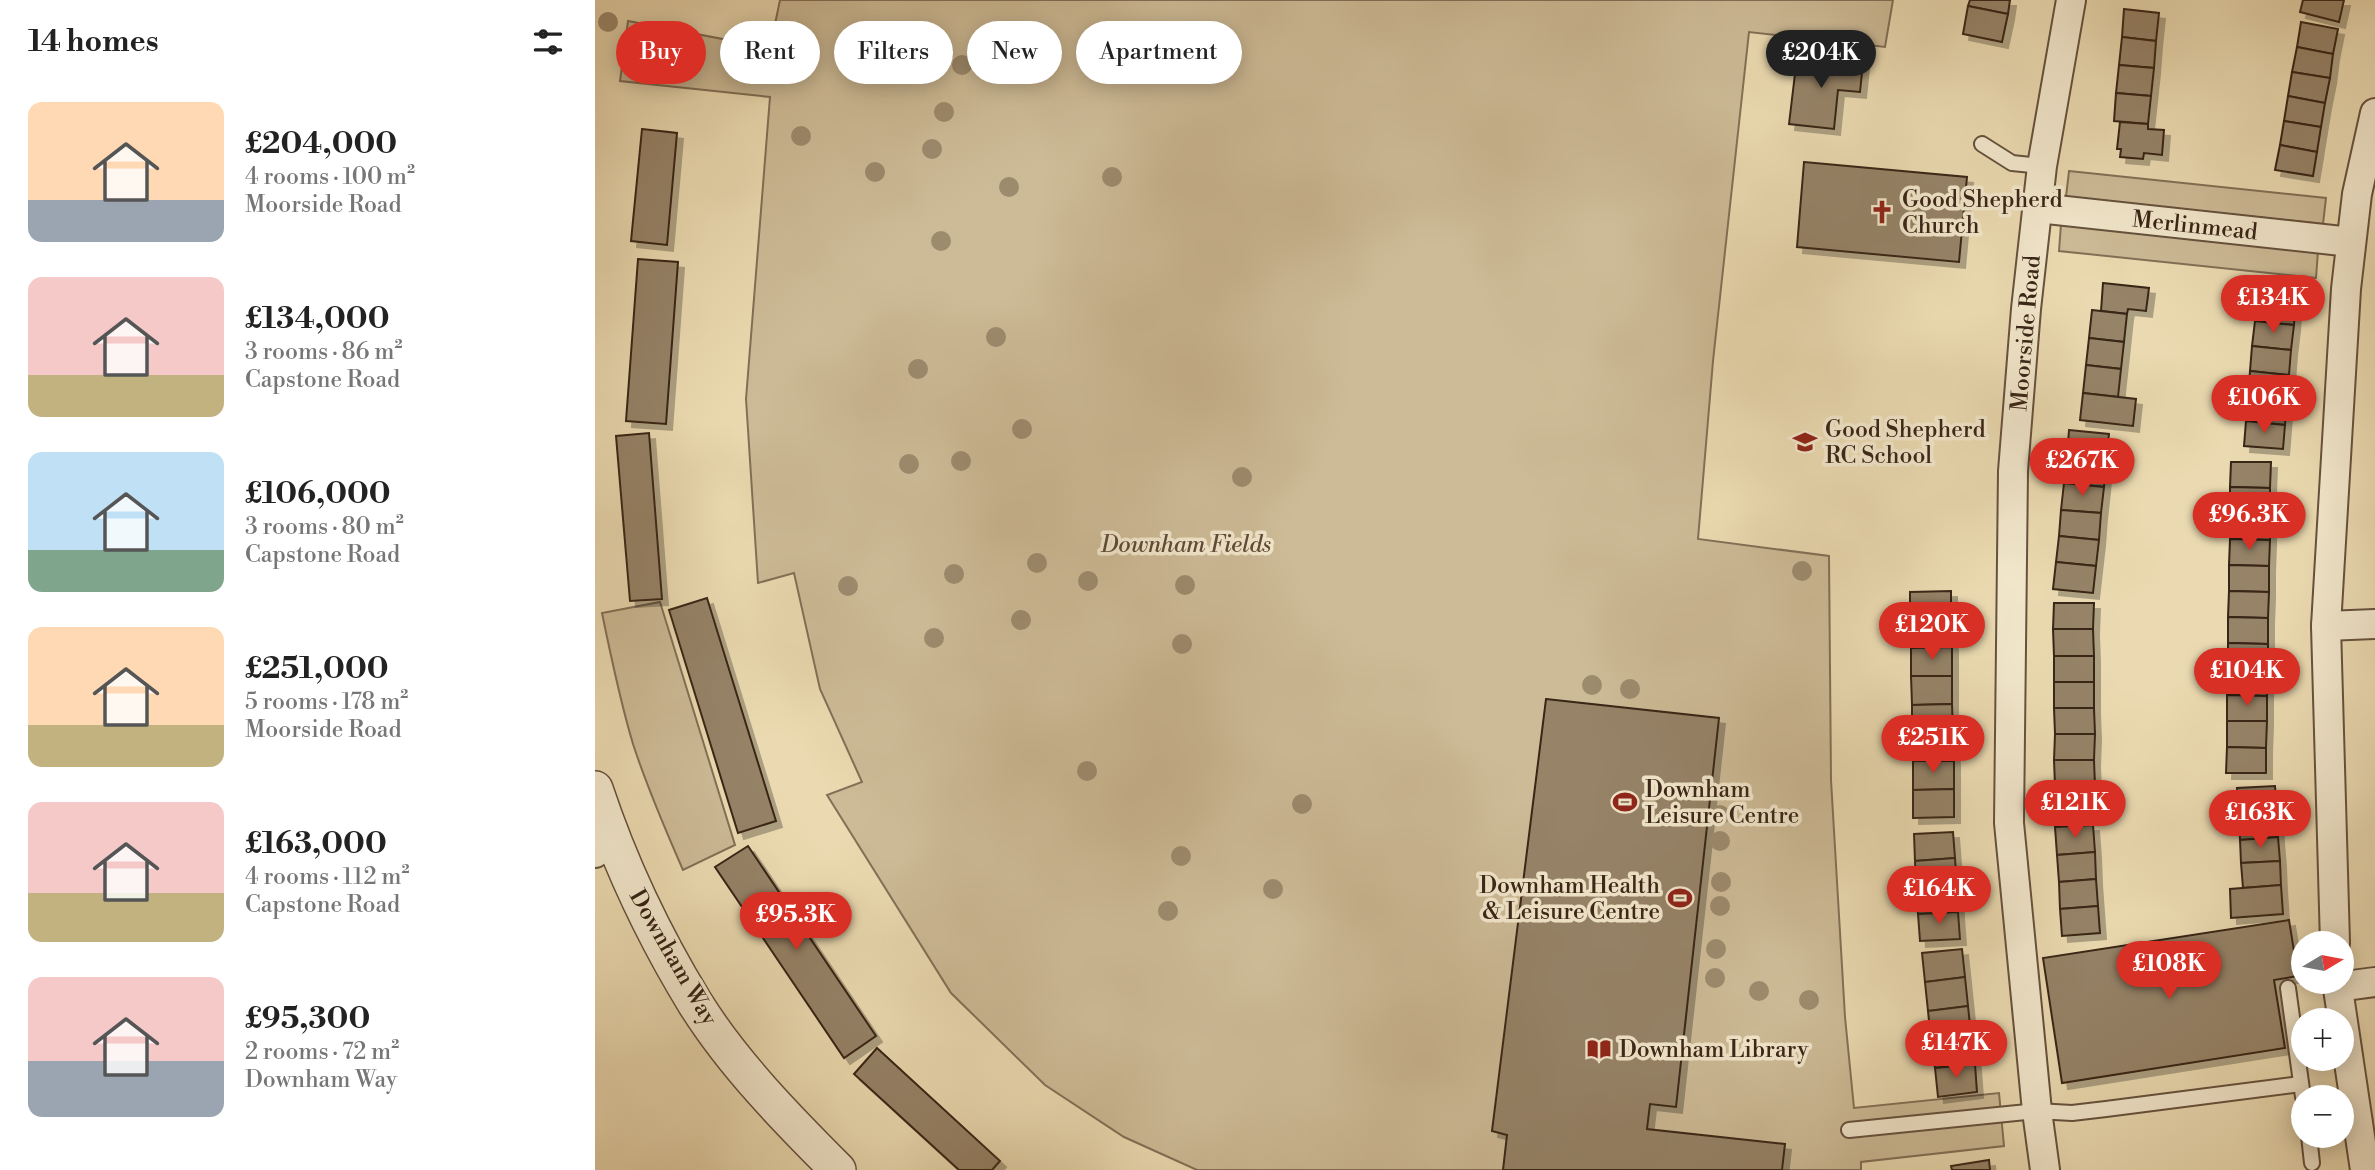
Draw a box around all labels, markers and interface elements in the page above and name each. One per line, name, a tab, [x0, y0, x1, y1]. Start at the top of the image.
chip: Buy	[616, 21, 706, 84]
chip: Rent	[720, 21, 820, 84]
chip: Filters	[834, 21, 953, 84]
chip: New	[967, 21, 1062, 84]
chip: Apartment	[1076, 21, 1242, 84]
text: 14 homes	[28, 23, 159, 61]
icon: filters	[529, 23, 567, 61]
pin: £204K	[1772, 31, 1870, 90]
text: £204K	[1782, 39, 1860, 67]
text: £204,000	[245, 125, 397, 163]
icon: home	[84, 130, 168, 214]
text: 4 rooms · 100 m²	[245, 163, 415, 191]
place label: Good Shepherd Church	[1902, 186, 2063, 240]
text: Moorside Road	[245, 191, 402, 219]
church icon: Good Shepherd Church	[1868, 198, 1896, 226]
street label: Merlinmead	[2131, 205, 2259, 247]
street label: Moorside Road	[2005, 254, 2047, 412]
pin: £134K	[2224, 276, 2322, 335]
text: £134K	[2237, 284, 2309, 312]
text: £134,000	[245, 300, 389, 338]
icon: home	[84, 305, 168, 389]
text: 3 rooms · 86 m²	[245, 338, 402, 366]
text: Capstone Road	[245, 366, 400, 394]
pin: £106K	[2215, 376, 2313, 435]
text: £106K	[2227, 384, 2301, 412]
place label: Good Shepherd RC School	[1825, 416, 1986, 470]
school or university icon: Good Shepherd RC School	[1791, 428, 1819, 456]
pin: £267K	[2033, 438, 2131, 498]
text: £267K	[2046, 447, 2118, 475]
text: £106,000	[245, 475, 391, 513]
icon: home	[84, 480, 168, 564]
pin: £96.3K	[2192, 492, 2306, 552]
text: £96.3K	[2209, 501, 2289, 529]
text: 3 rooms · 80 m²	[245, 513, 404, 541]
park label: Downham Fields	[1100, 531, 1271, 559]
text: Capstone Road	[245, 541, 400, 569]
pin: £120K	[1883, 602, 1981, 662]
text: £120K	[1895, 611, 1969, 639]
pin: £104K	[2198, 648, 2296, 708]
text: £251,000	[245, 650, 389, 688]
icon: home	[84, 655, 168, 739]
text: £104K	[2210, 657, 2284, 685]
text: 5 rooms · 178 m²	[245, 688, 408, 716]
text: Moorside Road	[245, 716, 402, 744]
pin: £251K	[1884, 716, 1982, 775]
text: £251K	[1897, 724, 1969, 752]
place label: Downham Leisure Centre	[1645, 776, 1799, 830]
pin: £121K	[2026, 780, 2124, 840]
sports icon: Downham Leisure Centre	[1611, 788, 1639, 816]
text: £121K	[2041, 789, 2109, 817]
pin: £163K	[2211, 790, 2309, 850]
text: £163K	[2225, 799, 2295, 827]
text: £163,000	[245, 825, 387, 863]
icon: home	[84, 830, 168, 914]
text: 4 rooms · 112 m²	[245, 863, 410, 891]
pin: £164K	[1890, 866, 1988, 926]
place label: Downham Health & Leisure Centre	[1479, 872, 1660, 926]
text: £164K	[1903, 875, 1975, 903]
sports icon: Downham Health & Leisure Centre	[1666, 884, 1694, 912]
street label: Downham Way	[623, 885, 724, 1031]
text: Capstone Road	[245, 891, 400, 919]
pin: £95.3K	[739, 892, 853, 952]
text: £95.3K	[756, 901, 836, 929]
north arrow	[2291, 931, 2354, 994]
map controls	[2291, 931, 2354, 1148]
pin: £108K	[2120, 942, 2218, 1001]
text: £108K	[2132, 950, 2206, 978]
text: £95,300	[245, 1000, 370, 1038]
icon: home	[84, 1005, 168, 1089]
button: +	[2291, 1008, 2354, 1071]
pin: £147K	[1907, 1020, 2005, 1080]
text: £147K	[1921, 1029, 1991, 1057]
library icon: Downham Library	[1585, 1035, 1613, 1063]
place label: Downham Library	[1619, 1036, 1809, 1064]
text: 2 rooms · 72 m²	[245, 1038, 399, 1066]
text: Downham Way	[245, 1066, 397, 1094]
button: −	[2291, 1085, 2354, 1148]

